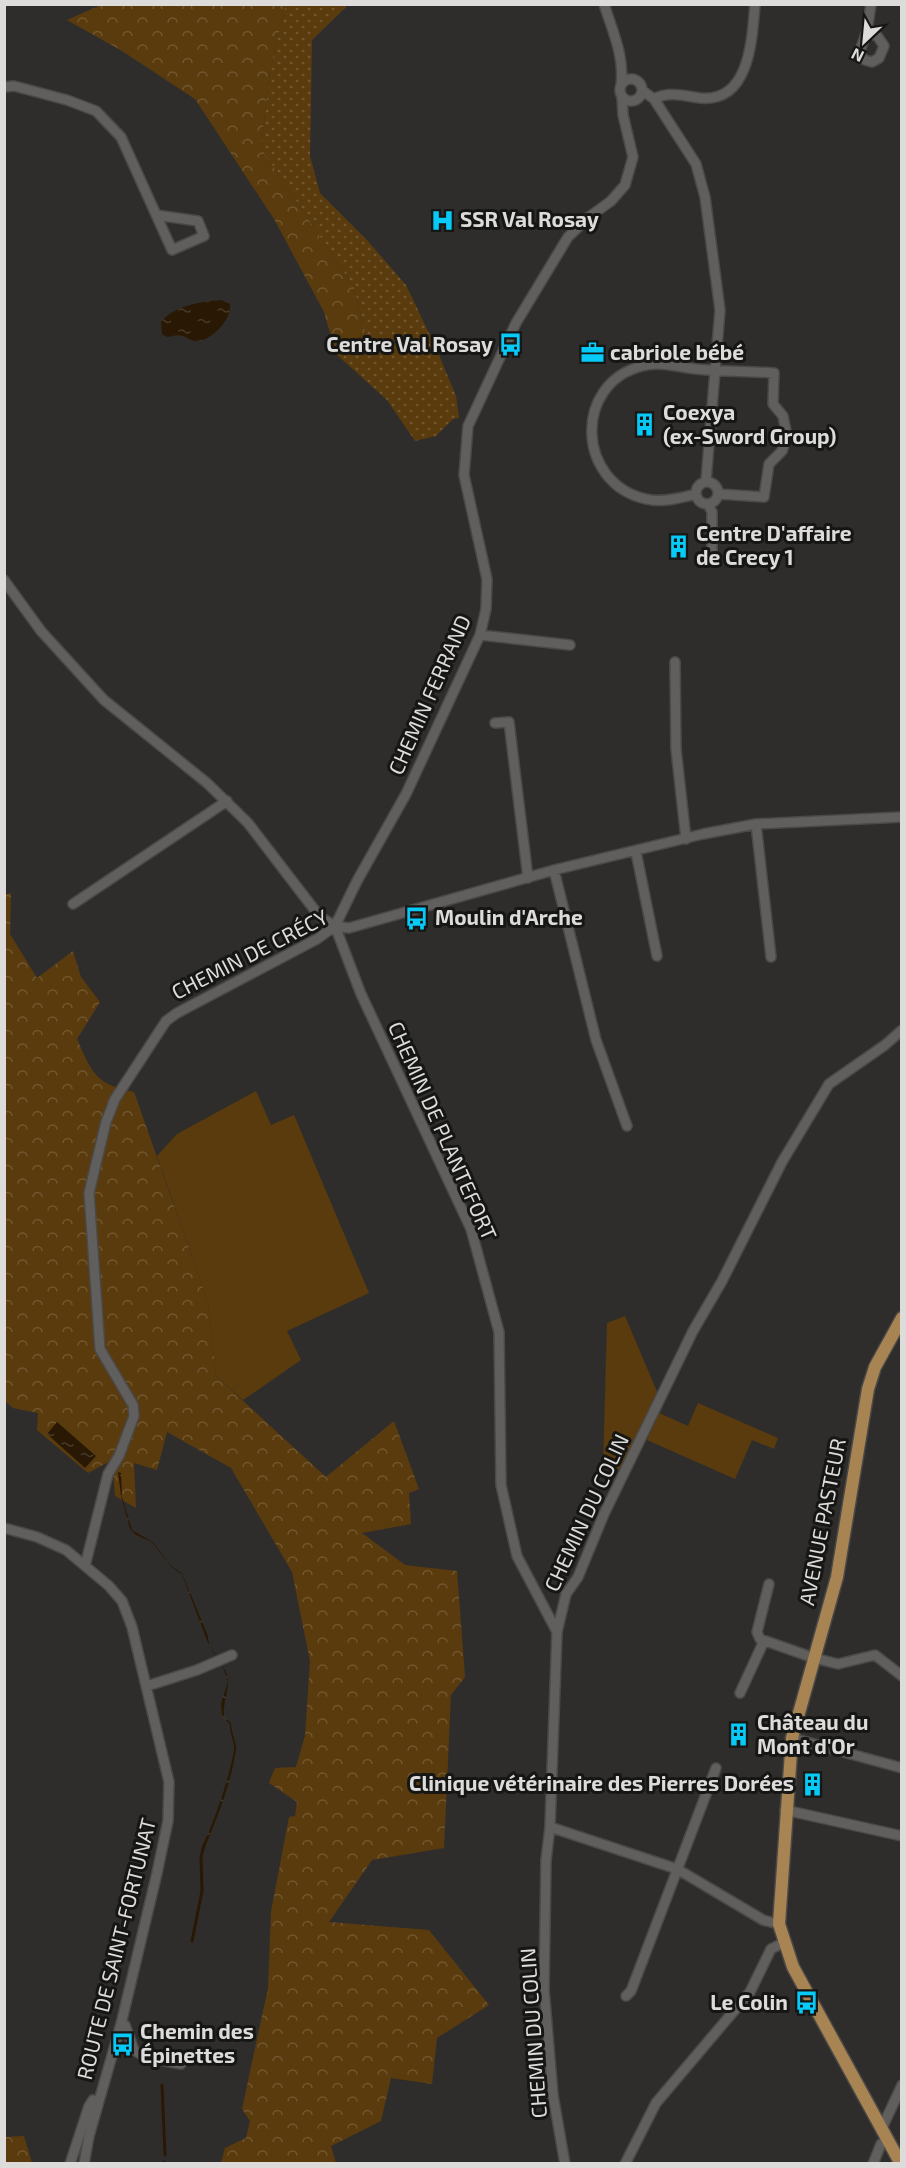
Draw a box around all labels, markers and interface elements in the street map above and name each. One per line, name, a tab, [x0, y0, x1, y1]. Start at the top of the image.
north arrow	[834, 12, 894, 72]
text: N	[848, 45, 867, 67]
place label: SSR Val Rosay	[460, 206, 599, 232]
hospital icon: SSR Val Rosay	[429, 207, 455, 233]
place label: Centre Val Rosay	[326, 331, 493, 357]
bus stop icon: Centre Val Rosay	[498, 332, 524, 358]
place label: cabriole bébé	[610, 339, 744, 364]
office icon: cabriole bébé	[579, 340, 605, 366]
place label: Coexya (ex-Sword Group)	[663, 399, 836, 448]
building icon: Coexya (ex-Sword Group)	[632, 412, 658, 438]
place label: Centre D'affaire de Crecy 1	[696, 520, 852, 570]
building icon: Centre D'affaire de Crecy 1	[665, 533, 691, 559]
street label: CHEMIN FERRAND	[382, 611, 475, 778]
street label: CHEMIN DE CRÉCY	[167, 903, 332, 1004]
place label: Moulin d'Arche	[435, 904, 583, 929]
bus stop icon: Moulin d'Arche	[404, 905, 430, 931]
street label: CHEMIN DE PLANTEFORT	[384, 1017, 503, 1244]
street label: CHEMIN DU COLIN	[538, 1430, 633, 1595]
street label: AVENUE PASTEUR	[793, 1436, 850, 1607]
place label: Château du Mont d'Or	[757, 1709, 868, 1758]
building icon: Château du Mont d'Or	[726, 1722, 752, 1748]
place label: Clinique vétérinaire des Pierres Dorées	[409, 1770, 794, 1795]
building icon: Clinique vétérinaire des Pierres Dorées	[799, 1771, 825, 1797]
street label: ROUTE DE SAINT-FORTUNAT	[71, 1815, 160, 2082]
street label: CHEMIN DU COLIN	[514, 1947, 551, 2119]
place label: Le Colin	[710, 1989, 788, 2014]
bus stop icon: Le Colin	[793, 1990, 819, 2016]
place label: Chemin des Épinettes	[140, 2018, 254, 2067]
bus stop icon: Chemin des Épinettes	[109, 2031, 135, 2057]

